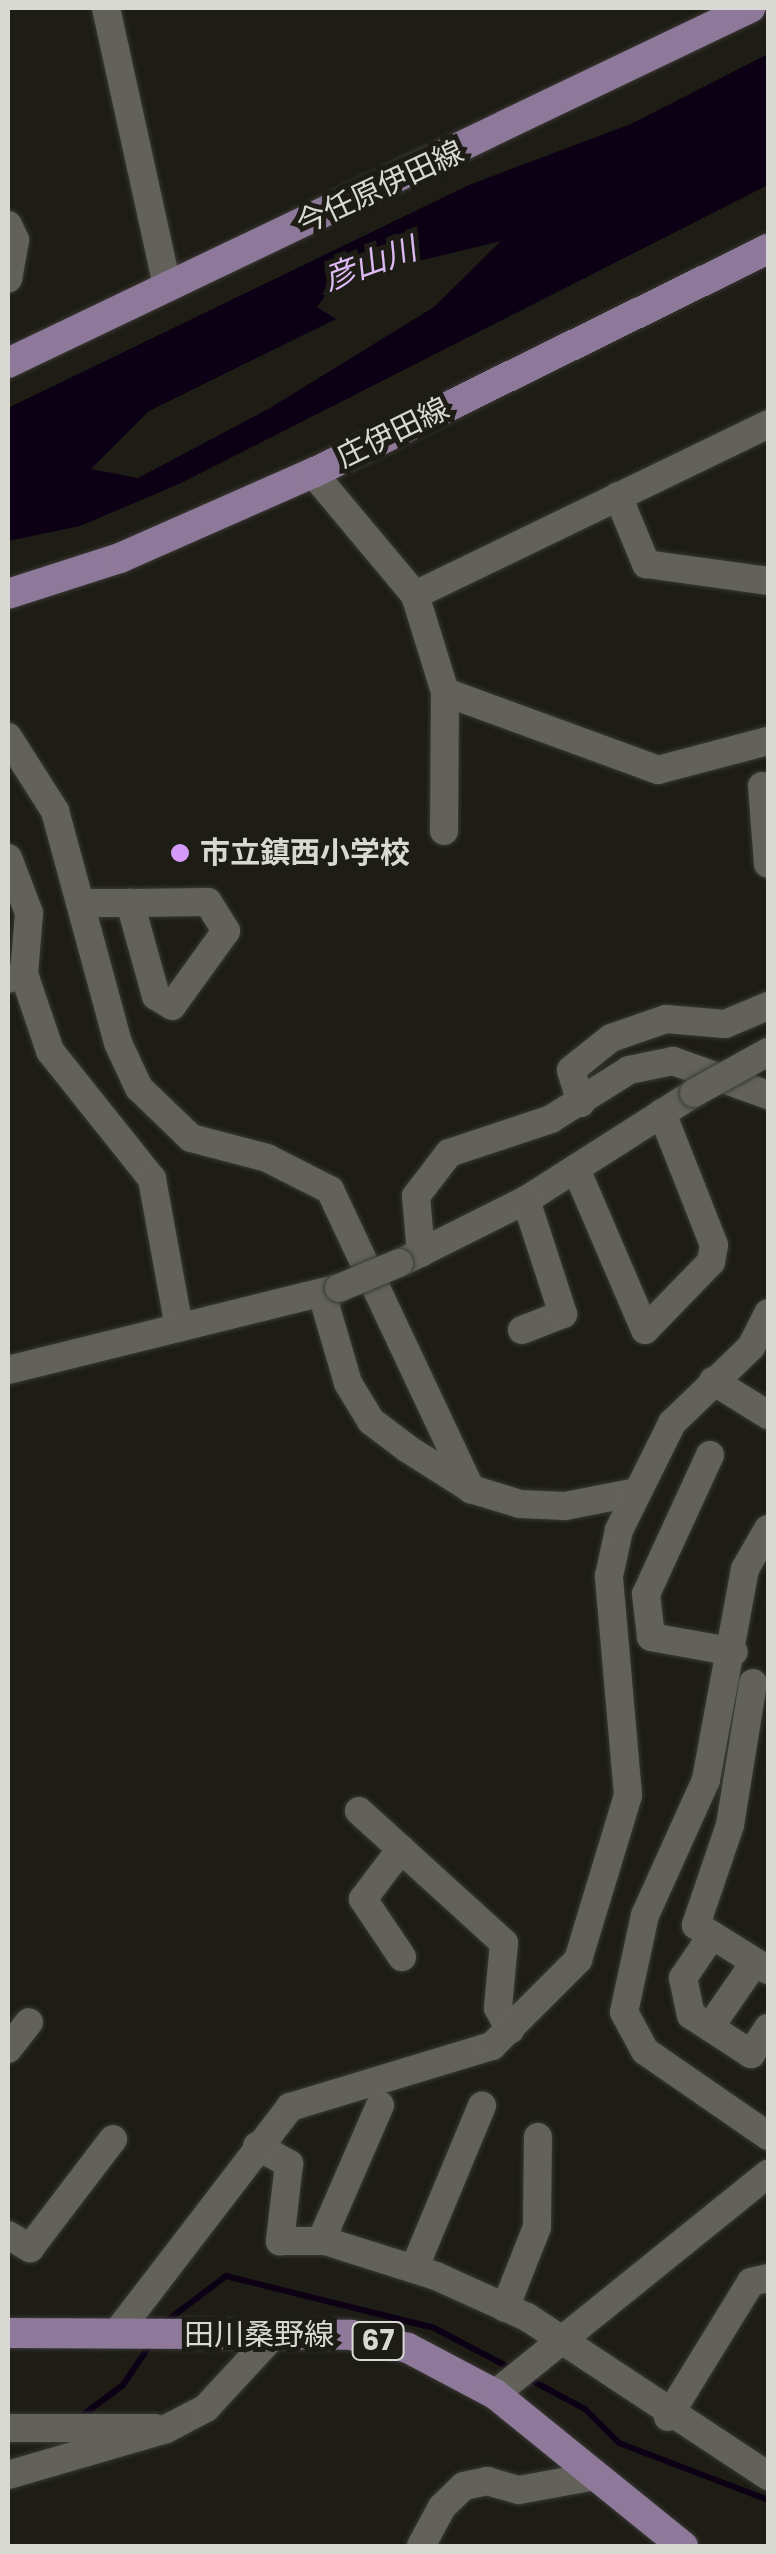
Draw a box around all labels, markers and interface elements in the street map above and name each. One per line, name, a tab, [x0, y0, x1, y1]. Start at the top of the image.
street label: 今任原伊田線	[291, 134, 469, 242]
water label: 彦山川	[318, 230, 422, 298]
street label: 庄伊田線	[331, 391, 455, 475]
place label: 市立鎮西小学校	[200, 835, 410, 871]
marker: 市立鎮西小学校	[169, 842, 191, 864]
street label: 田川桑野線	[184, 2317, 334, 2353]
road number: 67	[350, 2318, 406, 2364]

